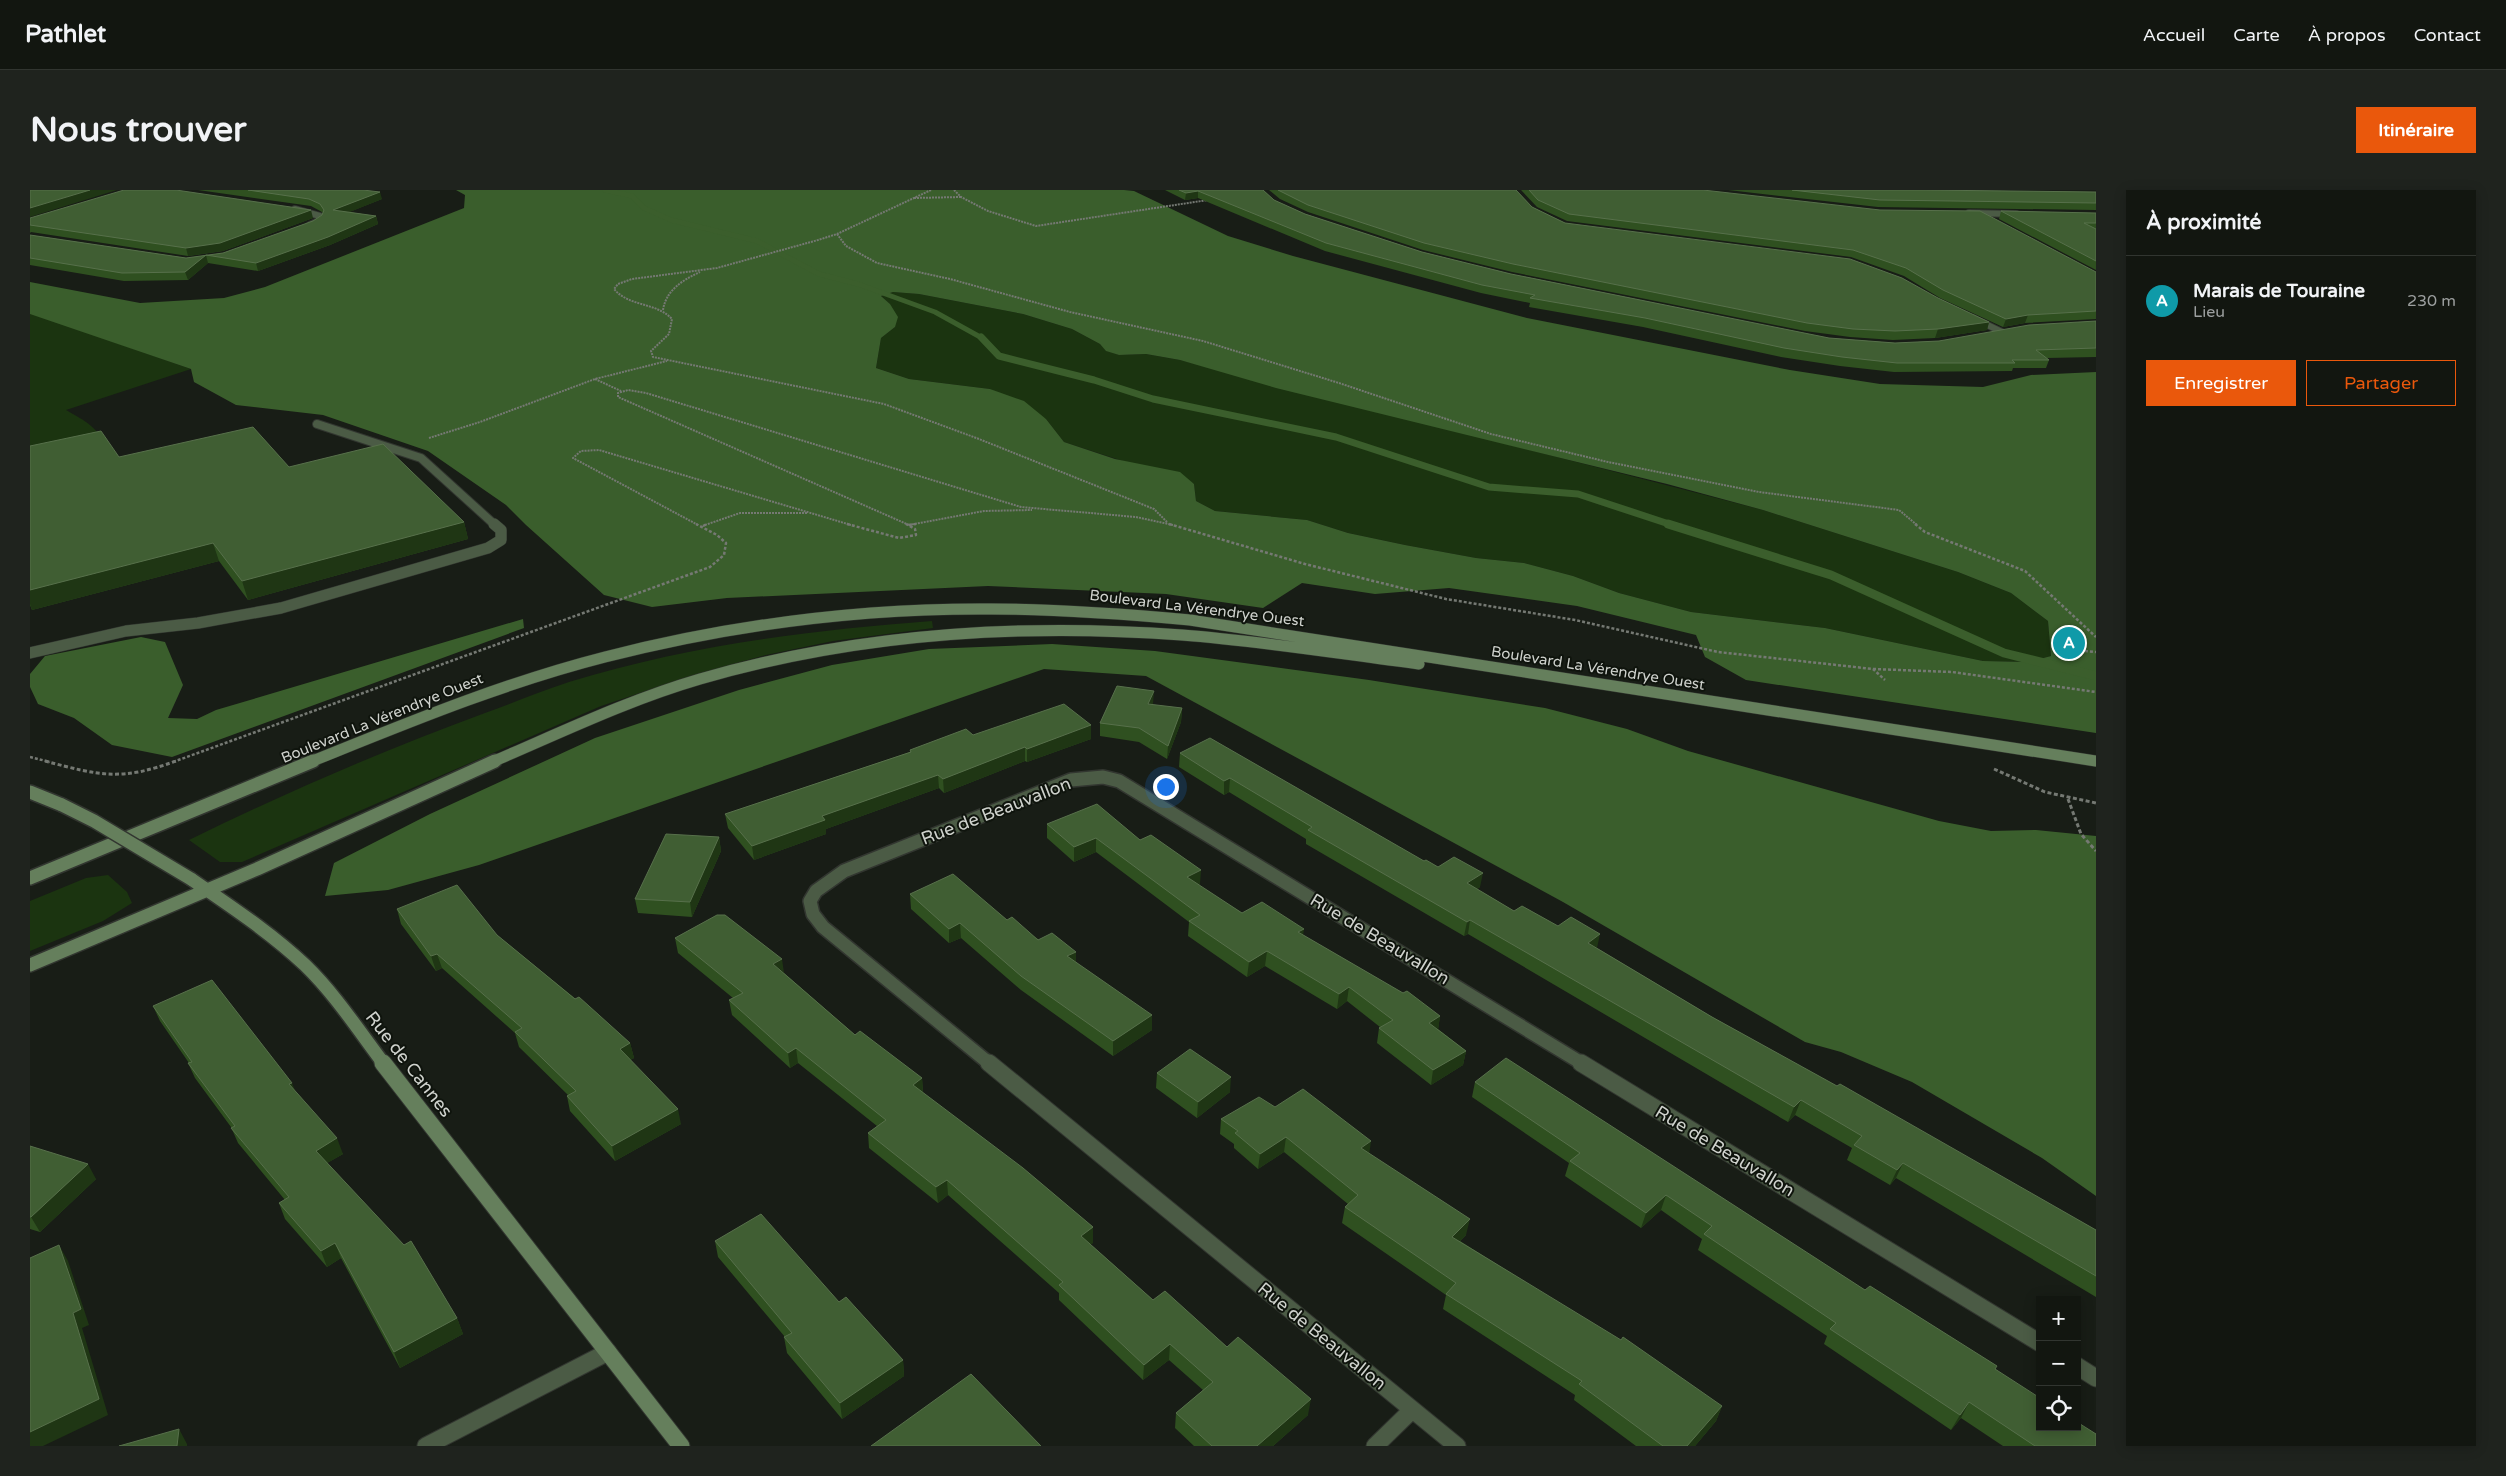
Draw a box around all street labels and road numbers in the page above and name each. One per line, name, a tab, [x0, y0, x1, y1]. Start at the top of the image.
street label: Boulevard La Vérendrye Ouest	[1089, 586, 1306, 630]
street label: Boulevard La Vérendrye Ouest	[1490, 642, 1706, 694]
street label: Boulevard La Vérendrye Ouest	[278, 669, 486, 767]
street label: Rue de Beauvallon	[918, 772, 1074, 850]
street label: Rue de Beauvallon	[1306, 889, 1454, 989]
street label: Rue de Cannes	[361, 1007, 457, 1121]
street label: Rue de Beauvallon	[1651, 1101, 1799, 1201]
street label: Rue de Beauvallon	[1253, 1277, 1391, 1395]

